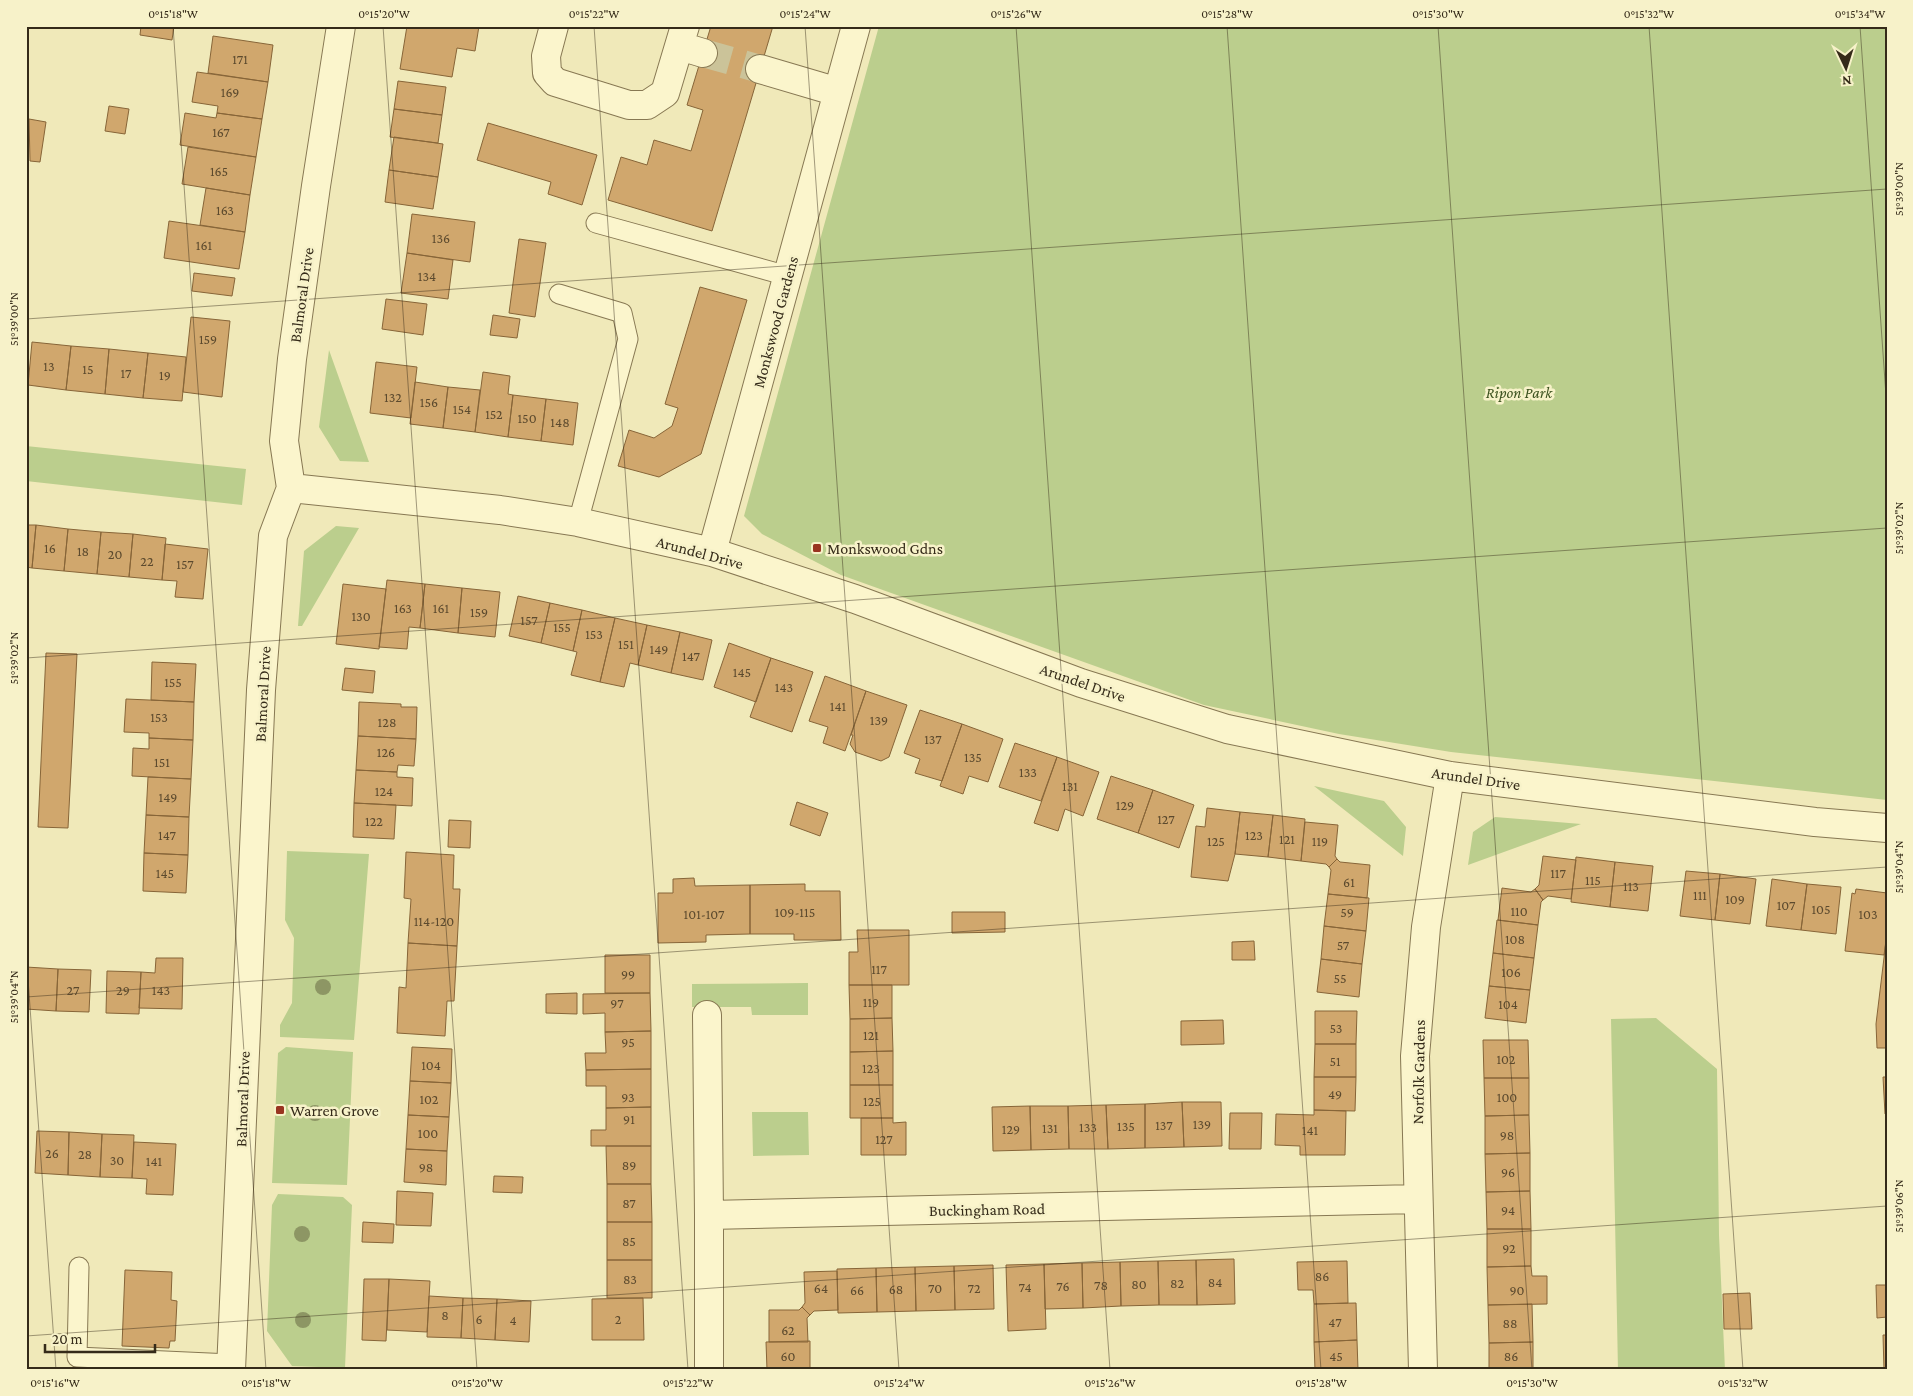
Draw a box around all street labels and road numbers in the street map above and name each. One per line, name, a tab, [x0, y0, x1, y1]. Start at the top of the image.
street label: Balmoral Drive	[286, 246, 317, 344]
street label: Monkswood Gardens	[750, 254, 801, 390]
street label: Arundel Drive	[655, 533, 745, 572]
street label: Balmoral Drive	[252, 646, 273, 742]
street label: Arundel Drive	[1038, 660, 1128, 705]
street label: Arundel Drive	[1431, 764, 1521, 793]
street label: Norfolk Gardens	[1409, 1020, 1428, 1124]
street label: Balmoral Drive	[232, 1051, 253, 1147]
street label: Buckingham Road	[929, 1200, 1046, 1220]

